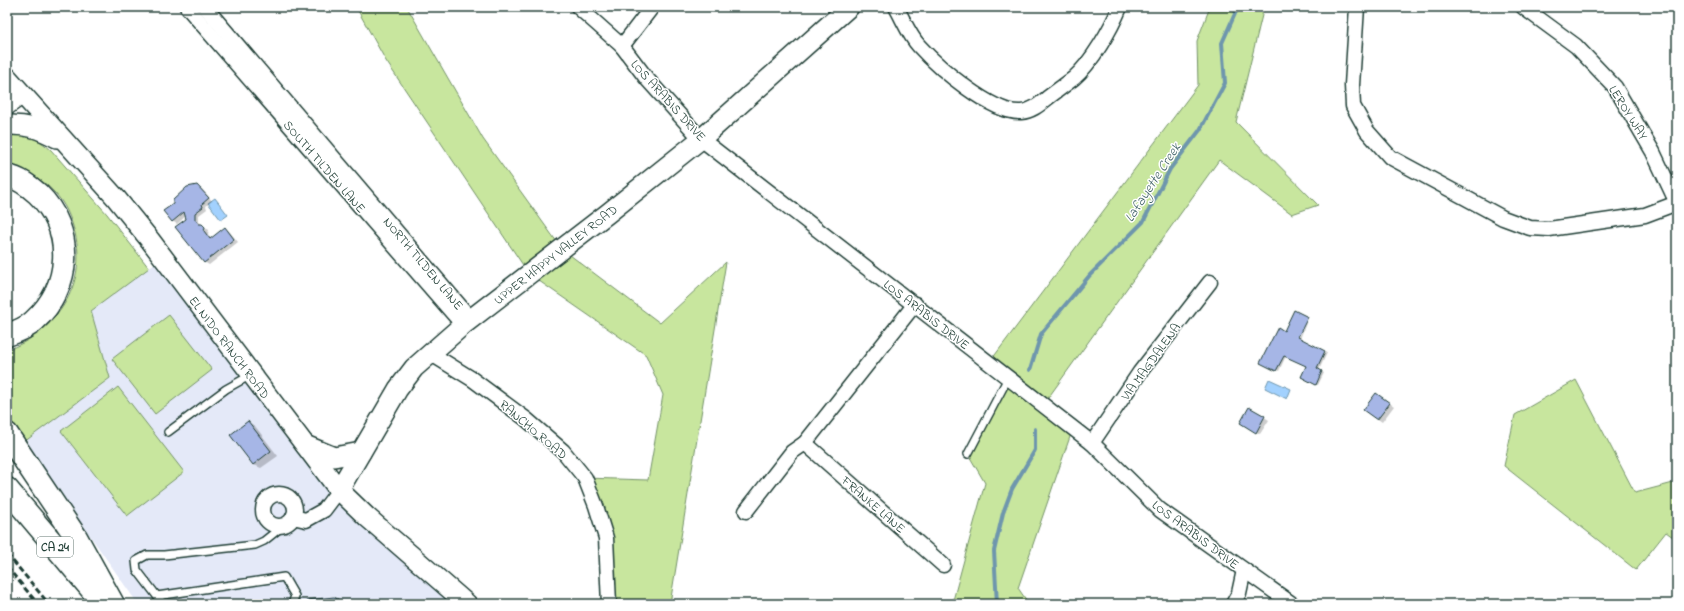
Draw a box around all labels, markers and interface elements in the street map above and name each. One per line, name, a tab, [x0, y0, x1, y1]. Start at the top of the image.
street label: LOS ARABIS DRIVE	[626, 56, 710, 146]
street label: LEROY WAY	[1604, 82, 1652, 144]
street label: SOUTH TILDEN LANE	[278, 116, 370, 218]
water label: Lafayette Creek	[1120, 138, 1187, 227]
street label: UPPER HAPPY VALLEY ROAD	[490, 201, 622, 310]
street label: NORTH TILDEN LANE	[378, 213, 468, 315]
street label: LOS ARABIS DRIVE	[879, 276, 973, 355]
street label: EL NIDO RANCH ROAD	[184, 292, 274, 403]
street label: VIA MAGDALENA	[1116, 319, 1186, 405]
street label: RANCHO ROAD	[495, 396, 571, 464]
street label: FRANKE LANE	[836, 471, 909, 538]
street label: LOS ARABIS DRIVE	[1148, 496, 1243, 574]
road number: CA 24	[37, 537, 73, 557]

